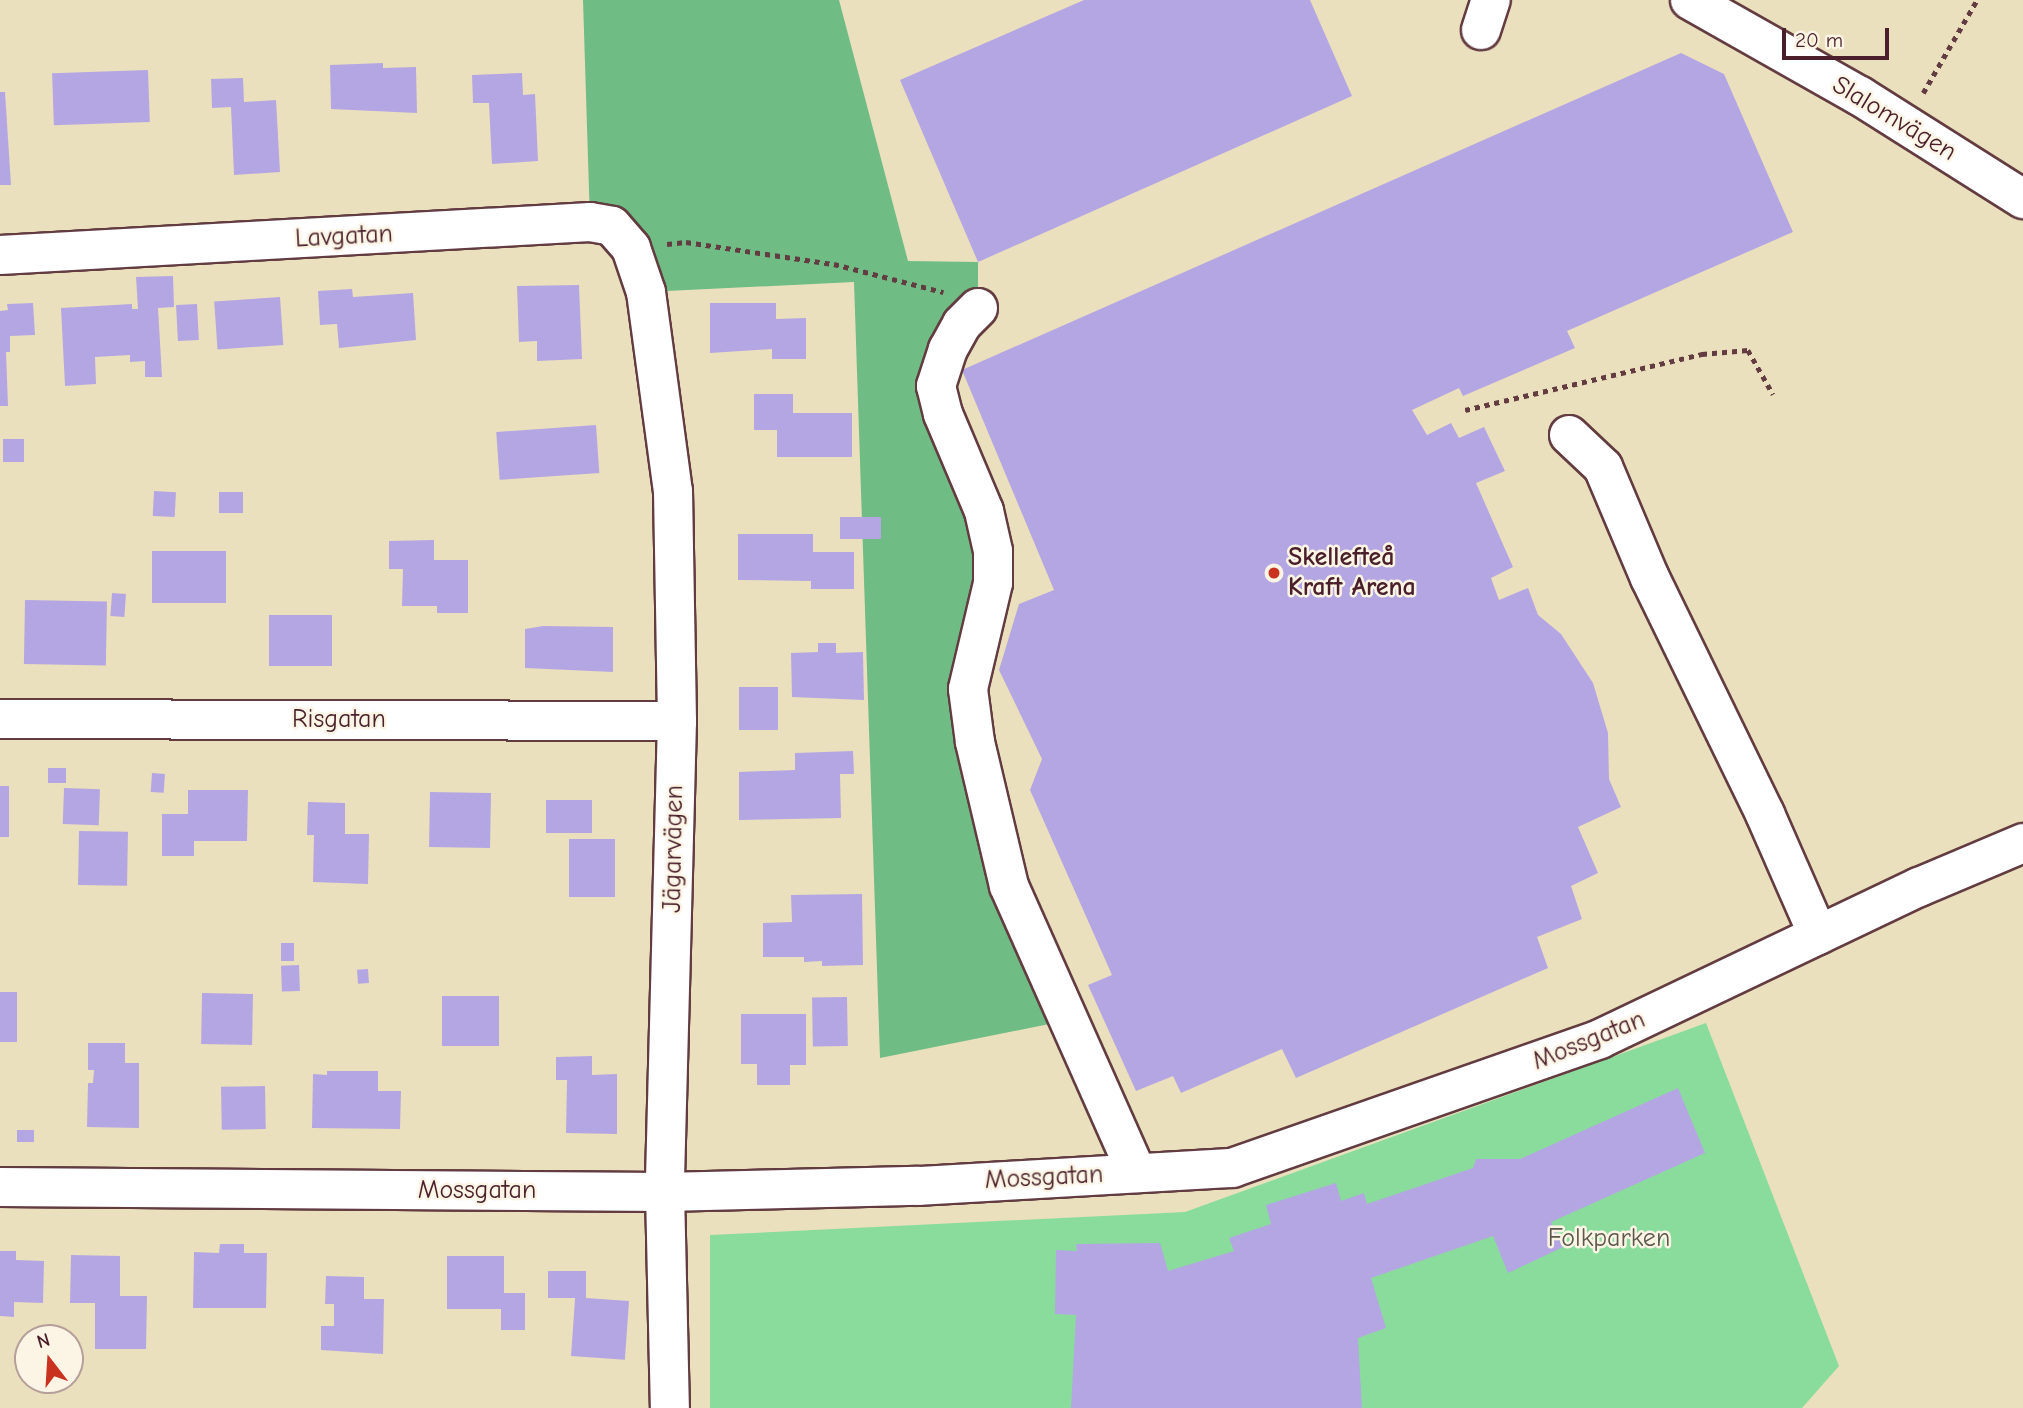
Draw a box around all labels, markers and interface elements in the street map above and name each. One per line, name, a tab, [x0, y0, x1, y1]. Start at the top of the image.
scale bar	[1785, 14, 1892, 58]
text: 20 m	[1795, 28, 1843, 52]
street label: Slalomvägen	[1826, 70, 1962, 168]
street label: Lavgatan	[294, 219, 394, 255]
place label: Skellefteå Kraft Arena	[1288, 542, 1416, 604]
marker: Skellefteå Kraft Arena	[1266, 565, 1282, 581]
street label: Risgatan	[292, 704, 386, 736]
street label: Jägarvägen	[657, 785, 691, 913]
street label: Mossgatan	[1528, 1004, 1650, 1078]
street label: Mossgatan	[984, 1159, 1104, 1197]
street label: Mossgatan	[418, 1175, 536, 1207]
park label: Folkparken	[1548, 1223, 1670, 1255]
north arrow	[14, 1324, 84, 1394]
text: N	[34, 1329, 53, 1353]

